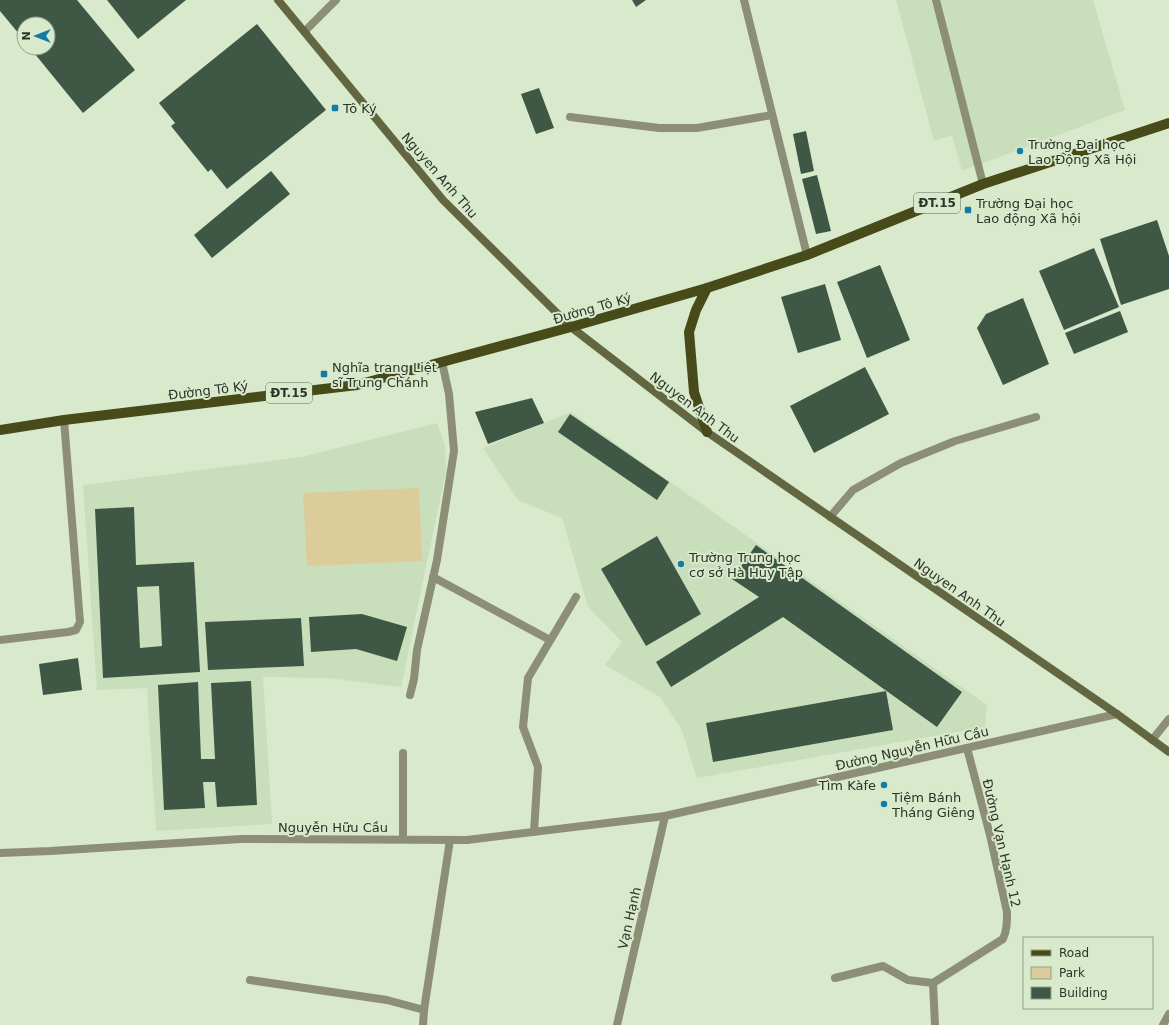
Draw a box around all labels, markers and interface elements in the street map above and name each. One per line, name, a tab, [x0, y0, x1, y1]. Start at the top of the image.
north arrow	[16, 16, 56, 56]
text: N	[20, 31, 33, 41]
place label: Tô Ký	[342, 101, 377, 116]
marker: Tô Ký	[330, 103, 340, 113]
street label: Nguyen Anh Thu	[398, 130, 481, 221]
place label: Trường Đại học Lao Động Xã Hội	[1027, 137, 1136, 167]
marker: Trường Đại học Lao Động Xã Hội	[1015, 146, 1025, 156]
road number: ĐT.15	[914, 193, 960, 213]
place label: Trường Đại học Lao động Xã hội	[975, 196, 1081, 226]
marker: Trường Đại học Lao động Xã hội	[963, 205, 973, 215]
street label: Đường Tô Ký	[551, 290, 633, 327]
place label: Nghĩa trang Liệt sĩ Trung Chánh	[332, 360, 437, 390]
marker: Nghĩa trang Liệt sĩ Trung Chánh	[319, 369, 329, 379]
street label: Nguyen Anh Thu	[647, 369, 742, 446]
street label: Đường Tô Ký	[167, 378, 249, 403]
road number: ĐT.15	[266, 383, 312, 403]
place label: Trường Trung học cơ sở Hà Huy Tập	[688, 550, 803, 580]
street label: Nguyen Anh Thu	[911, 555, 1008, 630]
marker: Trường Trung học cơ sở Hà Huy Tập	[676, 559, 686, 569]
street label: Đường Nguyễn Hữu Cầu	[834, 724, 990, 773]
place label: Tìm Kàfe	[818, 778, 876, 793]
street label: Đường Vạn Hạnh 12	[979, 778, 1024, 909]
marker: Tìm Kàfe	[879, 780, 889, 790]
place label: Tiệm Bánh Tháng Giêng	[891, 790, 975, 820]
marker: Tiệm Bánh Tháng Giêng	[879, 799, 889, 809]
street label: Nguyễn Hữu Cầu	[278, 820, 388, 835]
street label: Vạn Hạnh	[615, 886, 644, 951]
legend	[1023, 937, 1153, 1009]
text: Road	[1059, 946, 1089, 960]
text: Park	[1059, 966, 1085, 980]
text: Building	[1059, 986, 1108, 1000]

